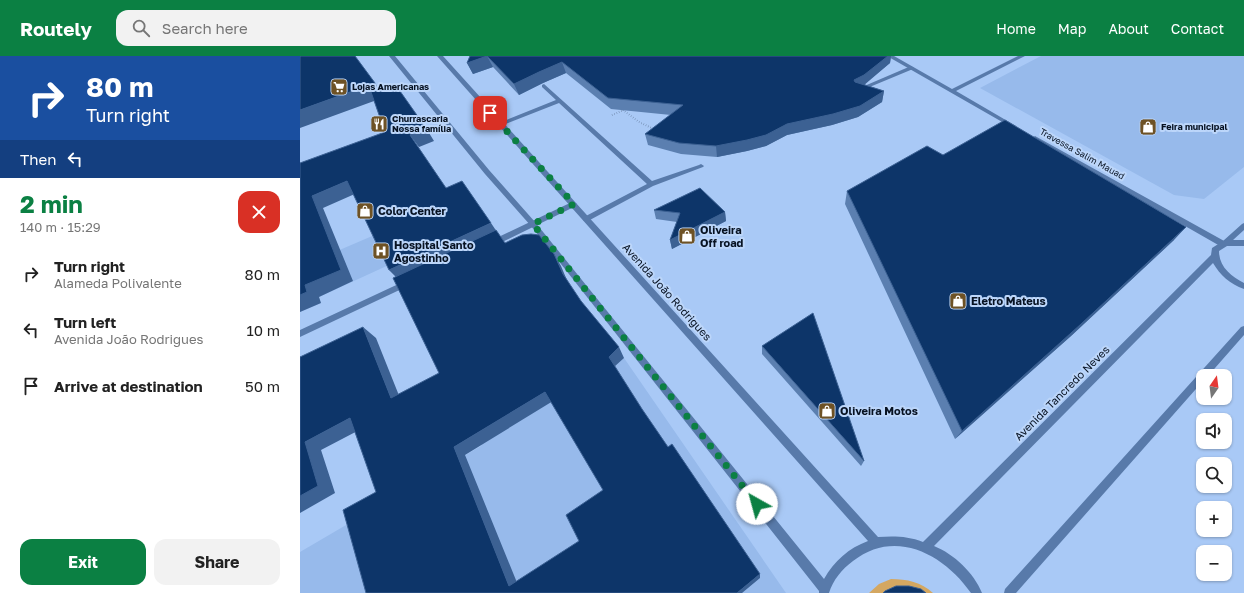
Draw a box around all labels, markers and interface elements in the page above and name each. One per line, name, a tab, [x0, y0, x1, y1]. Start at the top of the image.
search box	[116, 10, 396, 46]
text: Routely	[20, 17, 92, 40]
icon: search	[130, 17, 152, 39]
text: Search here	[162, 19, 248, 37]
text: Home	[996, 20, 1036, 37]
text: Map	[1058, 20, 1086, 37]
text: About	[1108, 20, 1149, 37]
text: Contact	[1171, 20, 1224, 37]
text: 80 m	[86, 70, 154, 103]
icon: right	[20, 72, 72, 124]
supermarket icon: Lojas Americanas	[329, 77, 349, 97]
place label: Lojas Americanas	[352, 81, 429, 92]
pin	[473, 96, 507, 130]
icon: arrive	[479, 102, 501, 124]
text: Turn right	[86, 104, 170, 126]
place label: Churrascaria Nossa família	[392, 113, 451, 134]
restaurant icon: Churrascaria Nossa família	[369, 114, 389, 134]
shop icon: Feira municipal	[1138, 117, 1158, 137]
place label: Feira municipal	[1161, 121, 1227, 132]
street label: Travessa Salim Mauad	[1038, 126, 1127, 181]
icon: left	[64, 148, 86, 170]
text: Then	[20, 150, 56, 168]
text: 2 min	[20, 189, 83, 218]
button: close	[238, 191, 280, 233]
shop icon: Color Center	[355, 201, 375, 221]
place label: Color Center	[378, 204, 447, 217]
text: 140 m · 15:29	[20, 219, 101, 235]
place label: Oliveira Off road	[700, 223, 744, 249]
shop icon: Oliveira Off road	[677, 226, 697, 246]
place label: Hospital Santo Agostinho	[394, 238, 474, 264]
street label: Avenida João Rodrigues	[620, 240, 715, 343]
hospital icon: Hospital Santo Agostinho	[371, 241, 391, 261]
text: Turn right	[54, 257, 125, 275]
icon: right	[20, 263, 42, 285]
text: 80 m	[245, 265, 280, 283]
text: Alameda Polivalente	[54, 275, 182, 291]
shop icon: Eletro Mateus	[948, 291, 968, 311]
place label: Eletro Mateus	[971, 294, 1046, 307]
text: Turn left	[54, 313, 116, 331]
icon: left	[20, 319, 42, 341]
text: 10 m	[246, 321, 280, 339]
text: Avenida João Rodrigues	[54, 331, 203, 347]
street label: Avenida Tancredo Neves	[1012, 342, 1112, 443]
north arrow	[1196, 369, 1232, 405]
map controls	[1196, 369, 1232, 581]
icon: arrive	[20, 375, 42, 397]
text: Arrive at destination	[54, 377, 203, 395]
text: 50 m	[245, 377, 280, 395]
shop icon: Oliveira Motos	[817, 401, 837, 421]
place label: Oliveira Motos	[840, 404, 918, 417]
button: sound	[1196, 413, 1232, 449]
button: search	[1196, 457, 1232, 493]
position arrow	[736, 483, 778, 525]
button: +	[1196, 501, 1232, 537]
button: Exit	[20, 539, 146, 585]
button: Share	[154, 539, 280, 585]
button: −	[1196, 545, 1232, 581]

